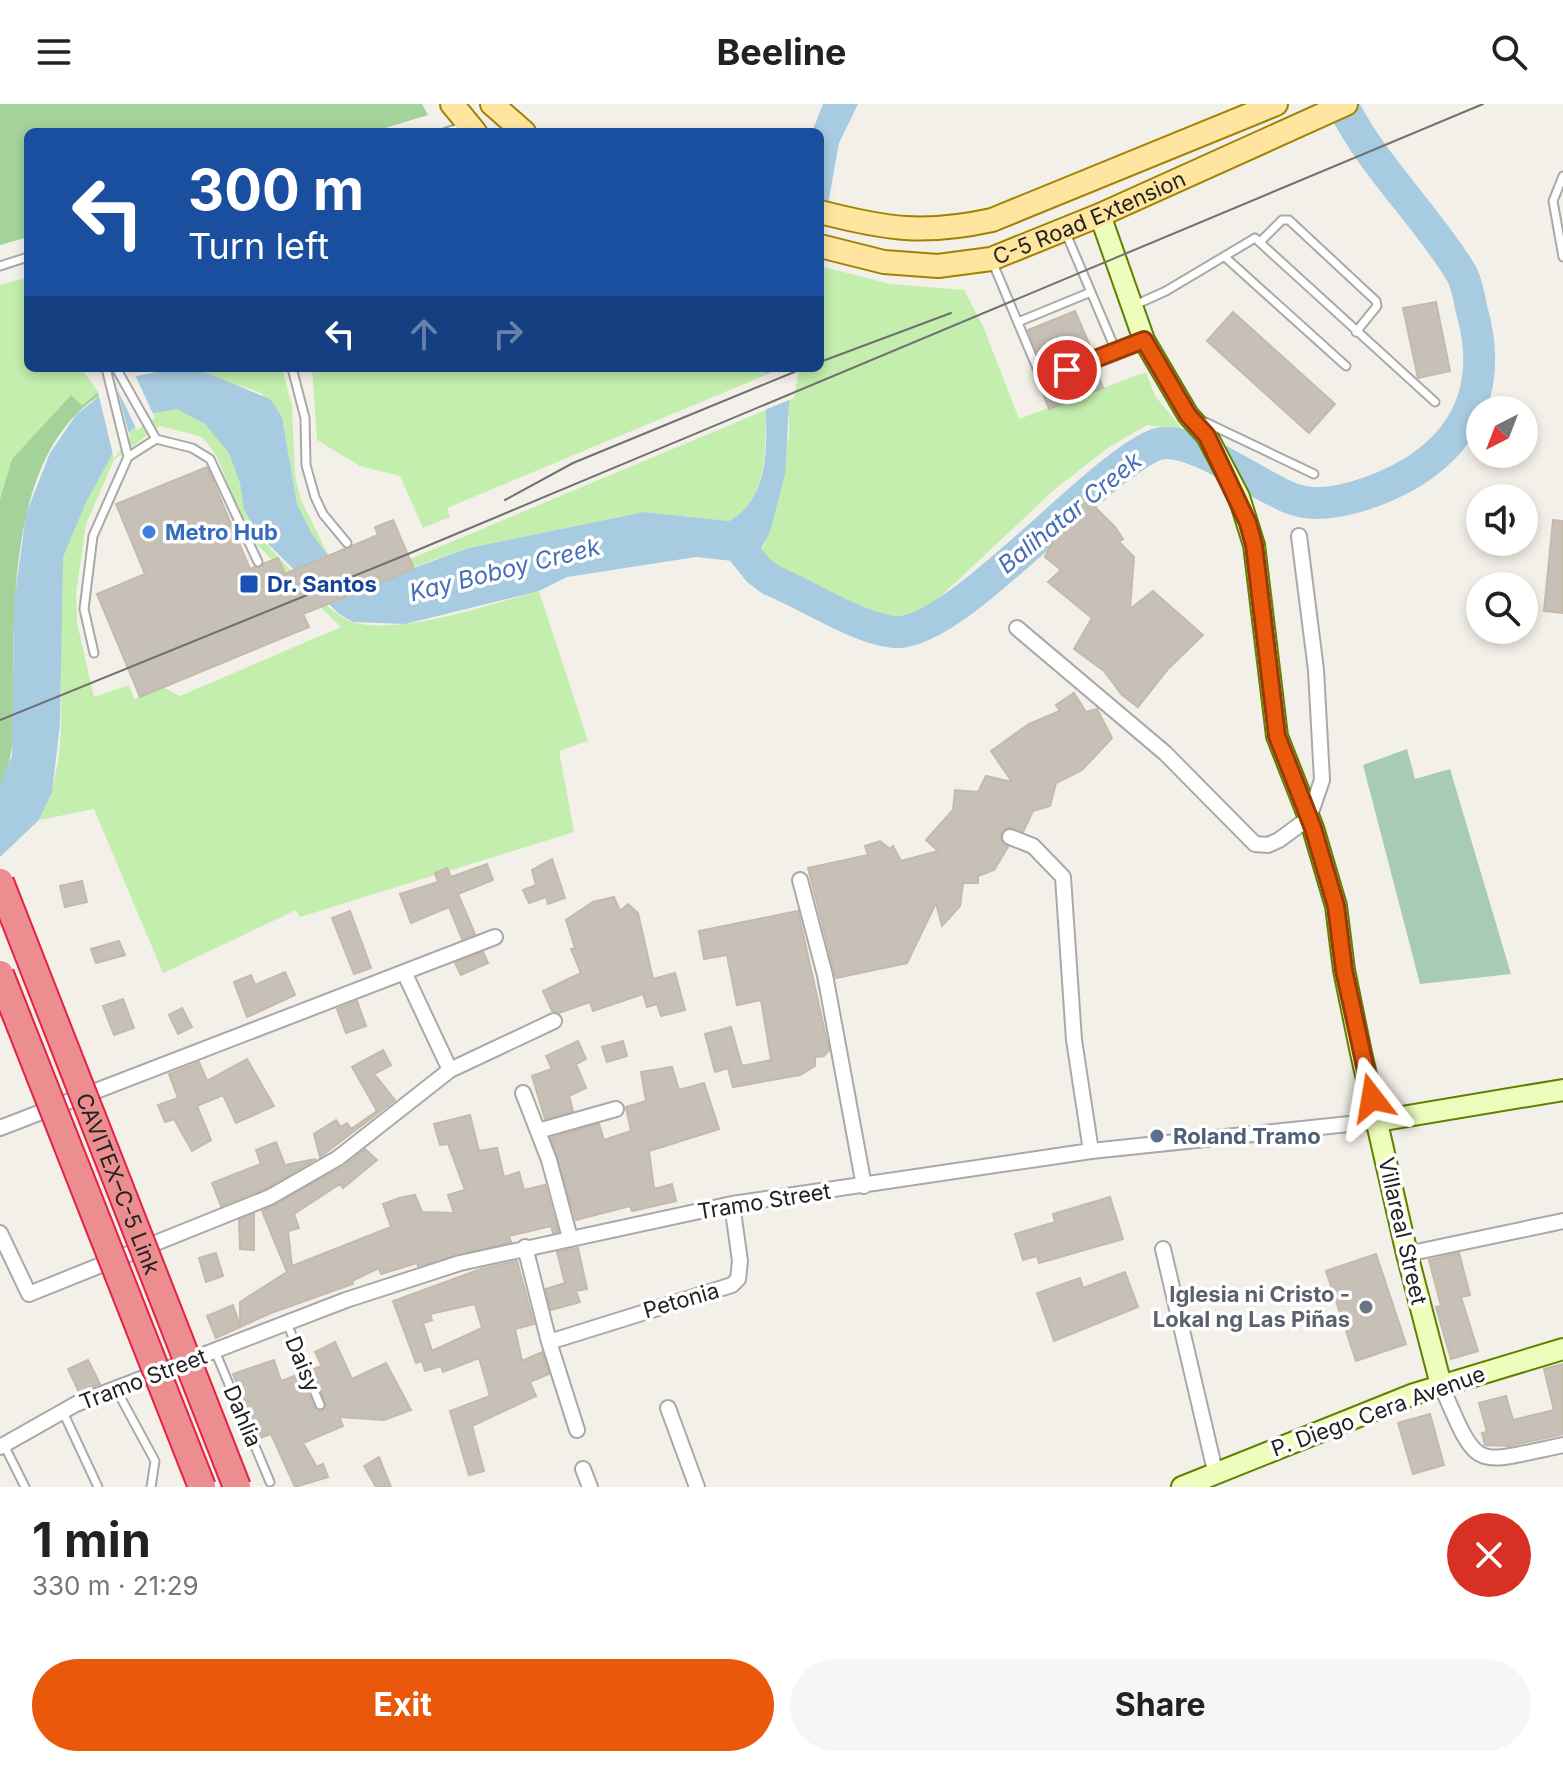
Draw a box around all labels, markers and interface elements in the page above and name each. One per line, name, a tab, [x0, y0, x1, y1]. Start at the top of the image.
icon: menu	[32, 30, 76, 74]
text: Beeline	[716, 30, 847, 74]
icon: search	[1487, 30, 1531, 74]
text: 300 m	[188, 156, 364, 224]
icon: left	[56, 160, 160, 264]
street label: C-5 Road Extension	[989, 165, 1189, 270]
text: Turn left	[188, 224, 329, 268]
icon: left	[318, 312, 362, 356]
icon: ahead	[402, 312, 446, 356]
icon: right	[486, 312, 530, 356]
pin	[1033, 336, 1101, 404]
icon: arrive	[1045, 348, 1089, 392]
north arrow	[1466, 396, 1538, 468]
map controls	[1466, 396, 1538, 644]
water label: Balihatar Creek	[992, 445, 1148, 579]
button: sound	[1466, 484, 1538, 556]
place label: Metro Hub	[165, 519, 278, 545]
marker: Metro Hub	[140, 523, 158, 541]
water label: Kay Boboy Creek	[406, 532, 604, 607]
place label: Dr. Santos	[267, 571, 377, 597]
button: search	[1466, 572, 1538, 644]
marker: Dr. Santos	[238, 573, 260, 595]
position arrow	[1330, 1056, 1414, 1140]
street label: CAVITEX–C-5 Link	[71, 1089, 165, 1278]
place label: Roland Tramo	[1173, 1123, 1321, 1149]
marker: Roland Tramo	[1148, 1127, 1166, 1145]
street label: Villareal Street	[1373, 1155, 1433, 1307]
street label: Tramo Street	[696, 1178, 832, 1224]
street label: Petonia	[640, 1277, 722, 1323]
place label: Iglesia ni Cristo - Lokal ng Las Piñas	[1153, 1281, 1350, 1332]
marker: Iglesia ni Cristo - Lokal ng Las Piñas	[1357, 1298, 1375, 1316]
street label: Daisy	[280, 1332, 326, 1396]
street label: Tramo Street	[76, 1343, 210, 1415]
street label: P. Diego Cera Avenue	[1267, 1360, 1489, 1462]
street label: Dahlia	[218, 1381, 268, 1451]
text: 1 min	[32, 1510, 151, 1569]
button: close	[1447, 1513, 1531, 1597]
text: 330 m · 21:29	[32, 1570, 199, 1601]
button: Exit	[32, 1659, 774, 1751]
button: Share	[790, 1659, 1531, 1751]

